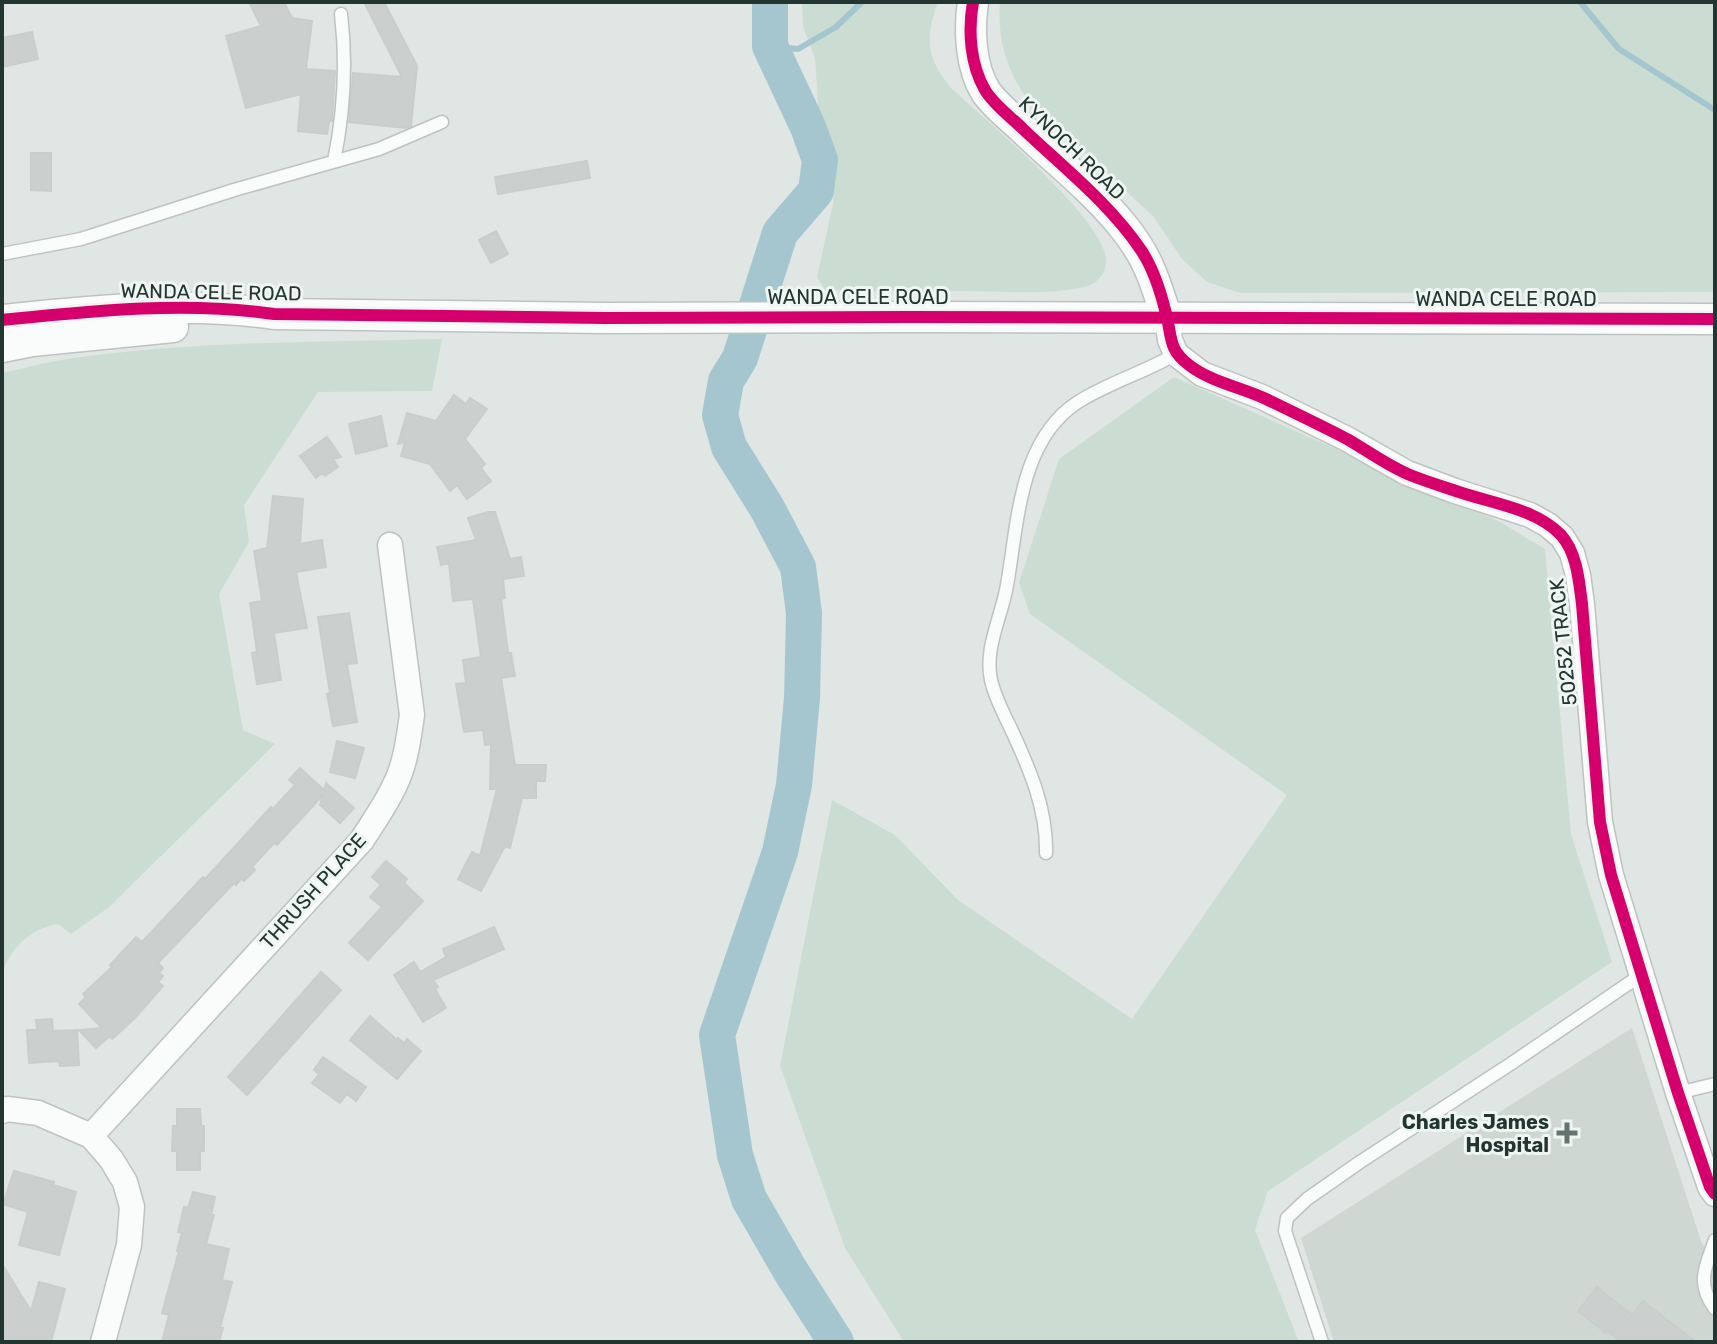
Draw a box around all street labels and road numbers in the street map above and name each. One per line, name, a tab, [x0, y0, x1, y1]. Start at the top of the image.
street label: KYNOCH ROAD	[1014, 91, 1130, 205]
street label: WANDA CELE ROAD	[120, 278, 302, 306]
street label: WANDA CELE ROAD	[767, 285, 949, 309]
street label: WANDA CELE ROAD	[1415, 287, 1597, 311]
street label: 50252 TRACK	[1544, 577, 1582, 707]
street label: THRUSH PLACE	[255, 828, 371, 954]

